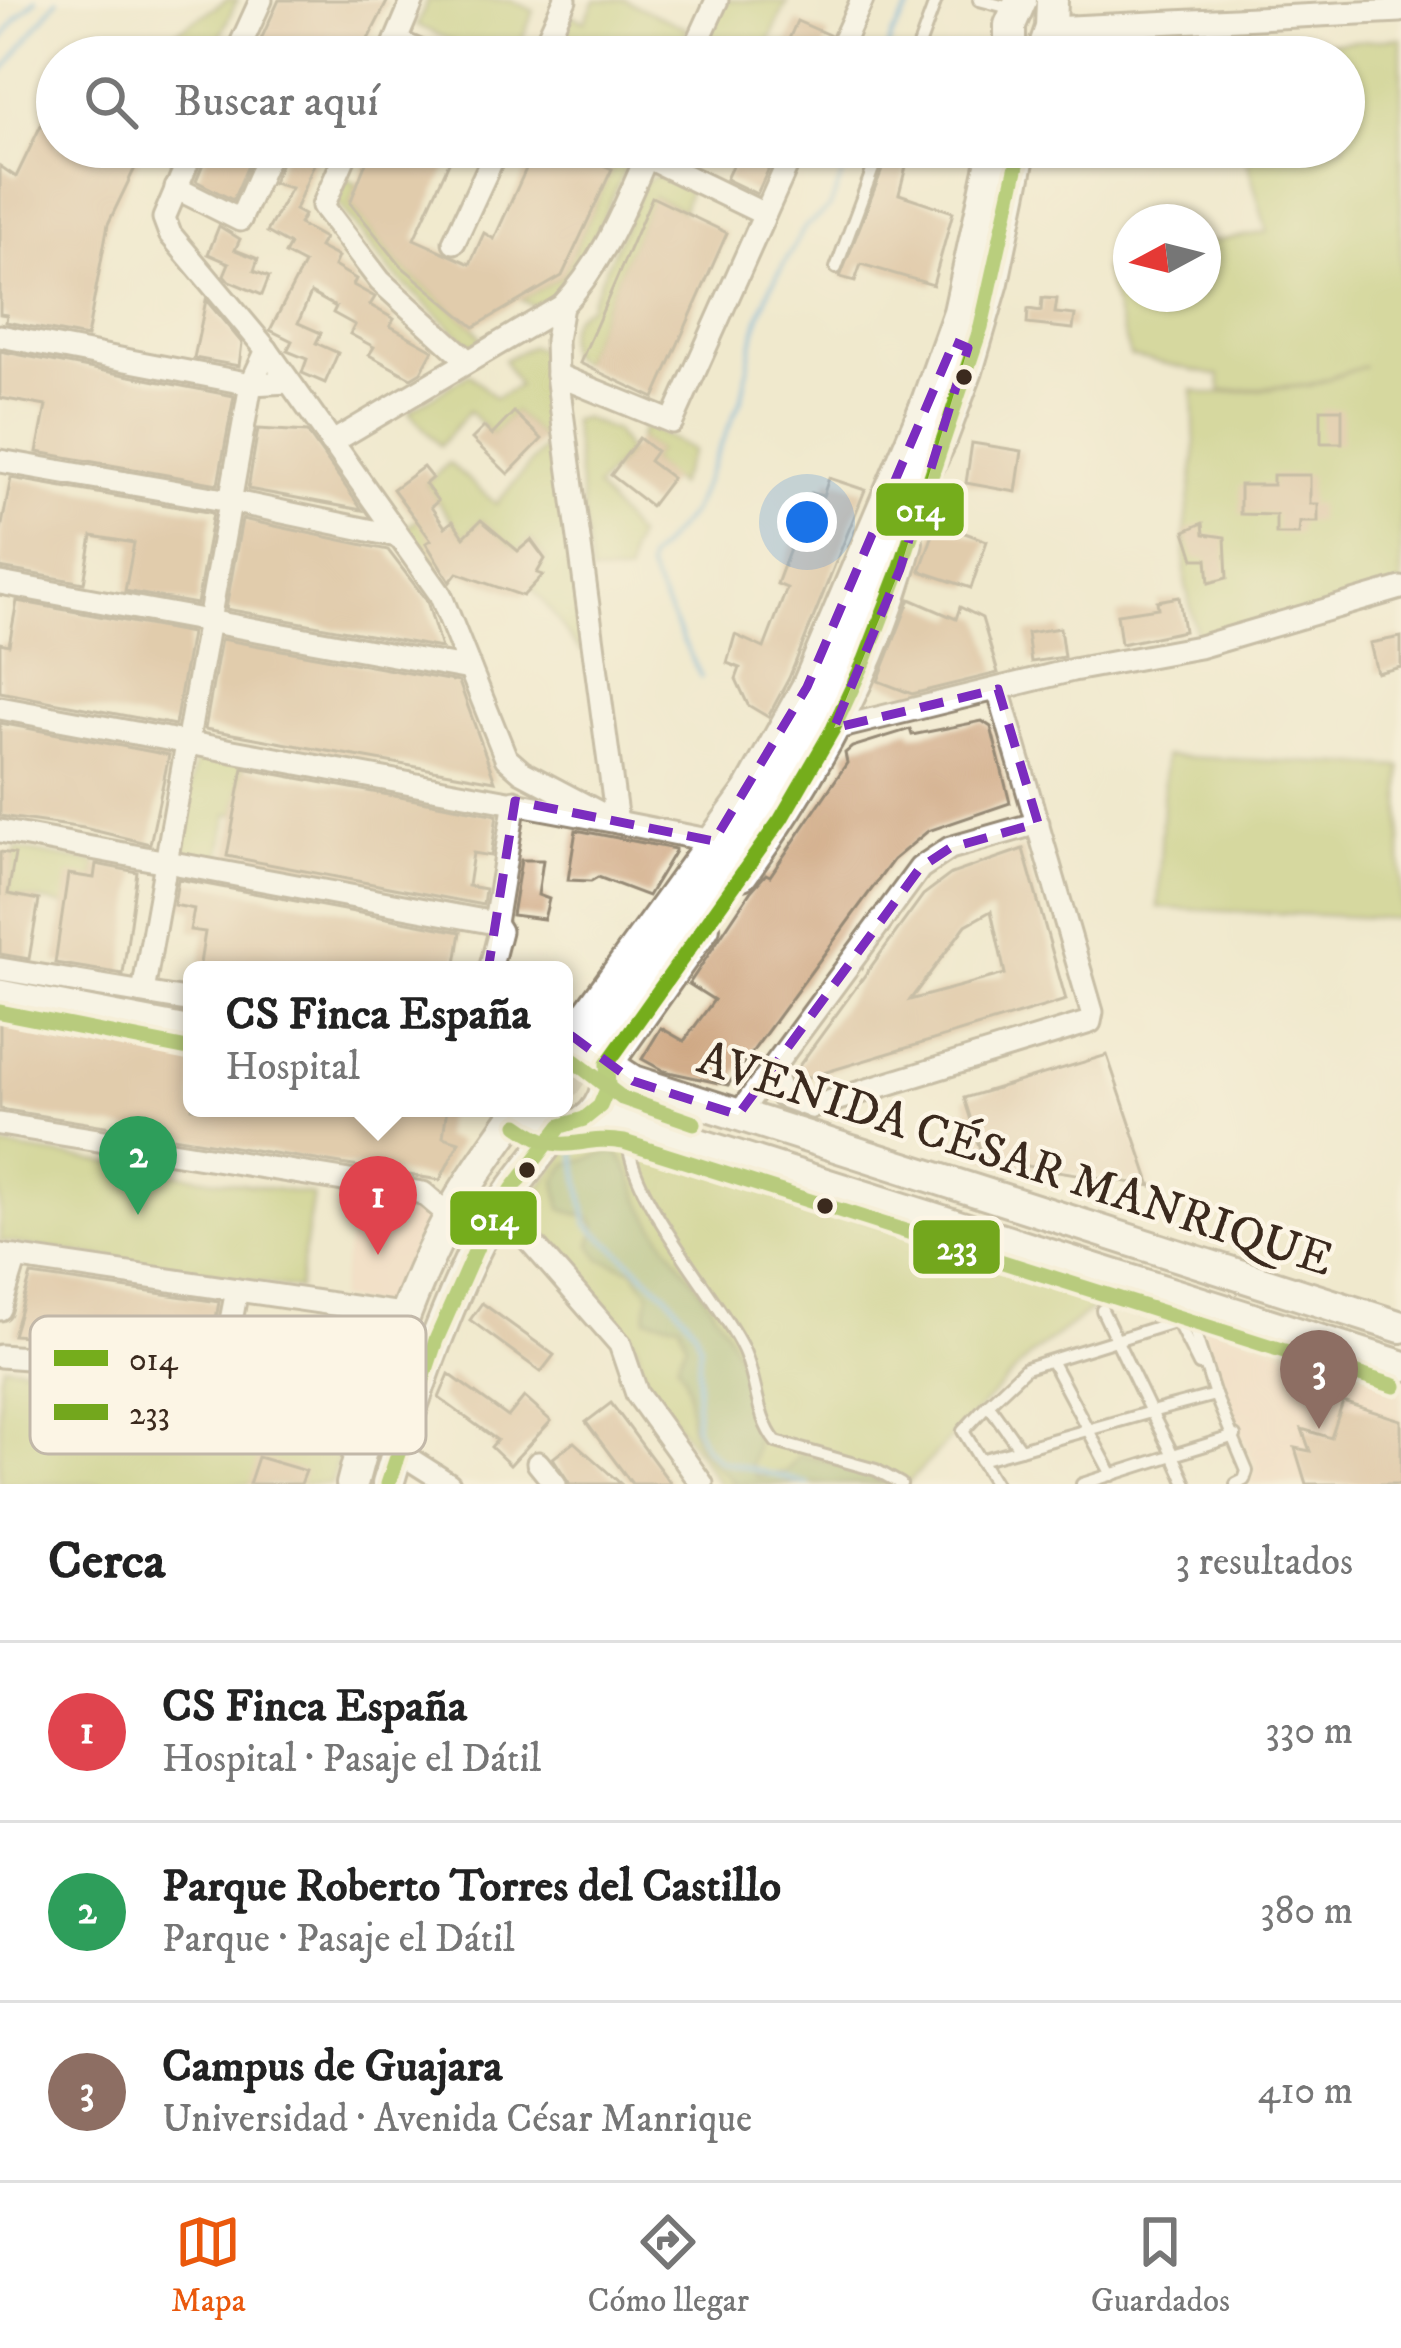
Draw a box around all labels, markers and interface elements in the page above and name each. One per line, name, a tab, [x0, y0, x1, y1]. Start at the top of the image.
search box	[36, 36, 1365, 168]
icon: search	[78, 69, 144, 135]
text: Buscar aquí	[174, 74, 379, 130]
north arrow	[1113, 204, 1221, 312]
unlabelled marker	[953, 366, 975, 388]
line badge: 014	[874, 481, 966, 538]
text: 014	[896, 491, 946, 532]
your location	[777, 492, 837, 552]
popup	[183, 961, 573, 1117]
text: CS Finca España	[225, 987, 531, 1043]
street label: AVENIDA CÉSAR MANRIQUE	[690, 1028, 1340, 1291]
text: Hospital	[225, 1043, 360, 1092]
pin: 2	[99, 1116, 177, 1215]
pin: 1	[339, 1156, 417, 1255]
unlabelled marker	[516, 1159, 538, 1181]
line badge: 014	[448, 1189, 539, 1247]
unlabelled marker	[814, 1195, 836, 1217]
text: 014	[470, 1200, 520, 1241]
line badge: 233	[911, 1218, 1002, 1276]
text: 233	[937, 1229, 977, 1270]
legend	[30, 1316, 426, 1454]
pin: 3	[1280, 1330, 1358, 1429]
text: 014	[129, 1340, 179, 1381]
text: 233	[129, 1394, 170, 1435]
text: Cerca	[48, 1530, 165, 1594]
text: 3 resultados	[1176, 1538, 1353, 1587]
text: CS Finca España	[162, 1679, 467, 1735]
text: 1	[80, 1707, 94, 1756]
text: 330 m	[1265, 1707, 1353, 1756]
text: Hospital · Pasaje el Dátil	[162, 1735, 541, 1784]
text: Parque Roberto Torres del Castillo	[162, 1859, 781, 1915]
text: 2	[77, 1887, 97, 1936]
text: 380 m	[1260, 1887, 1353, 1936]
text: Parque · Pasaje el Dátil	[162, 1915, 515, 1964]
text: Campus de Guajara	[162, 2039, 503, 2095]
text: 3	[80, 2067, 94, 2116]
text: 410 m	[1258, 2067, 1353, 2116]
text: Universidad · Avenida César Manrique	[162, 2095, 752, 2144]
tab: Mapa	[171, 2209, 246, 2322]
tab: Cómo llegar	[587, 2209, 749, 2322]
tab: Guardados	[1091, 2209, 1230, 2322]

